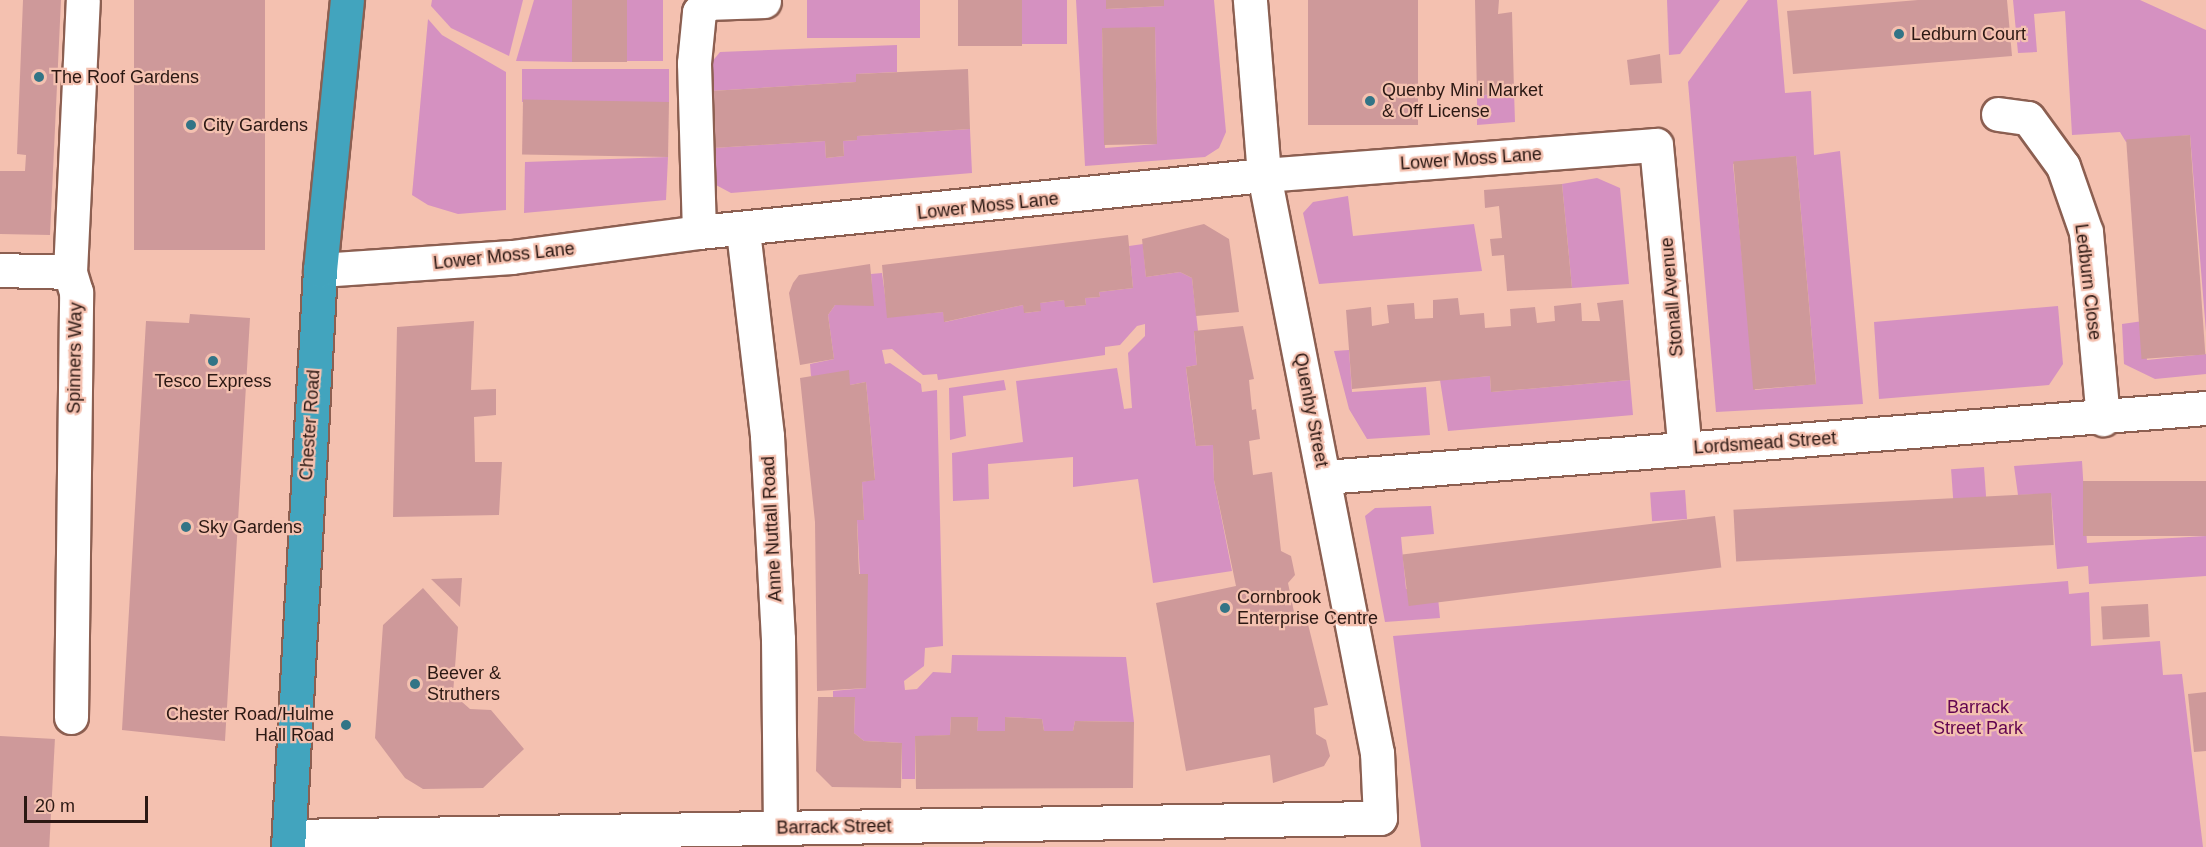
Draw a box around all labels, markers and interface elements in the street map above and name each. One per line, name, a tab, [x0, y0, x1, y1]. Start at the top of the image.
place label: Ledburn Court	[1911, 23, 2026, 45]
marker: Ledburn Court	[1892, 27, 1906, 41]
place label: The Roof Gardens	[51, 66, 199, 88]
marker: The Roof Gardens	[32, 70, 46, 84]
place label: Quenby Mini Market & Off License	[1382, 80, 1543, 122]
marker: Quenby Mini Market & Off License	[1363, 94, 1377, 108]
place label: City Gardens	[203, 114, 308, 136]
marker: City Gardens	[184, 118, 198, 132]
street label: Lower Moss Lane	[1399, 143, 1543, 175]
street label: Lower Moss Lane	[916, 188, 1060, 224]
street label: Ledburn Close	[2070, 223, 2106, 341]
street label: Stonall Avenue	[1656, 236, 1688, 358]
street label: Lower Moss Lane	[432, 238, 576, 274]
street label: Spinners Way	[63, 302, 87, 414]
street label: Quenby Street	[1289, 351, 1333, 469]
marker: Tesco Express	[206, 354, 220, 368]
street label: Chester Road	[295, 369, 325, 481]
place label: Tesco Express	[154, 370, 272, 392]
street label: Lordsmead Street	[1693, 427, 1837, 459]
street label: Anne Nuttall Road	[757, 455, 787, 603]
place label: Sky Gardens	[198, 516, 302, 538]
marker: Sky Gardens	[179, 520, 193, 534]
place label: Cornbrook Enterprise Centre	[1237, 587, 1378, 630]
marker: Cornbrook Enterprise Centre	[1218, 601, 1232, 615]
place label: Beever & Struthers	[427, 663, 501, 706]
marker: Beever & Struthers	[408, 677, 422, 691]
park label: Barrack Street Park	[1933, 697, 2023, 740]
place label: Chester Road/Hulme Hall Road	[166, 704, 334, 746]
marker: Chester Road/Hulme Hall Road	[339, 718, 353, 732]
scale bar	[27, 784, 152, 822]
text: 20 m	[35, 796, 75, 816]
street label: Barrack Street	[776, 815, 892, 839]

